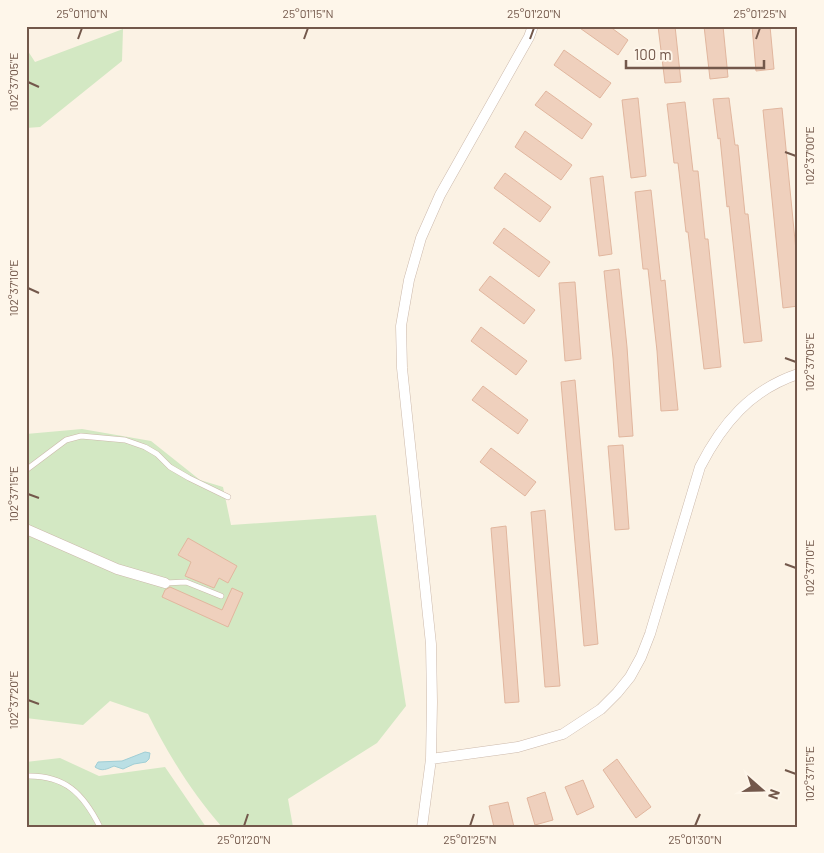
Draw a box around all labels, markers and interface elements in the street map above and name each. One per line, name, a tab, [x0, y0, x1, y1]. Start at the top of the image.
text: 25°01'10"N	[56, 6, 108, 20]
text: 25°01'15"N	[282, 6, 334, 20]
text: 25°01'20"N	[507, 6, 561, 20]
text: 25°01'25"N	[733, 6, 787, 20]
scale bar	[626, 38, 764, 70]
text: 100 m	[634, 45, 672, 63]
text: 102°37'05"E	[6, 53, 20, 111]
text: 102°37'00"E	[802, 126, 816, 186]
text: 102°37'10"E	[6, 260, 20, 316]
text: 102°37'05"E	[802, 333, 816, 391]
text: 102°37'15"E	[6, 466, 20, 522]
text: 102°37'10"E	[802, 540, 816, 596]
text: 102°37'20"E	[6, 670, 20, 730]
text: 102°37'15"E	[802, 746, 816, 802]
north arrow	[736, 766, 786, 816]
text: N	[765, 787, 784, 802]
text: 25°01'20"N	[217, 832, 271, 846]
text: 25°01'25"N	[443, 832, 497, 846]
text: 25°01'30"N	[668, 832, 722, 846]

